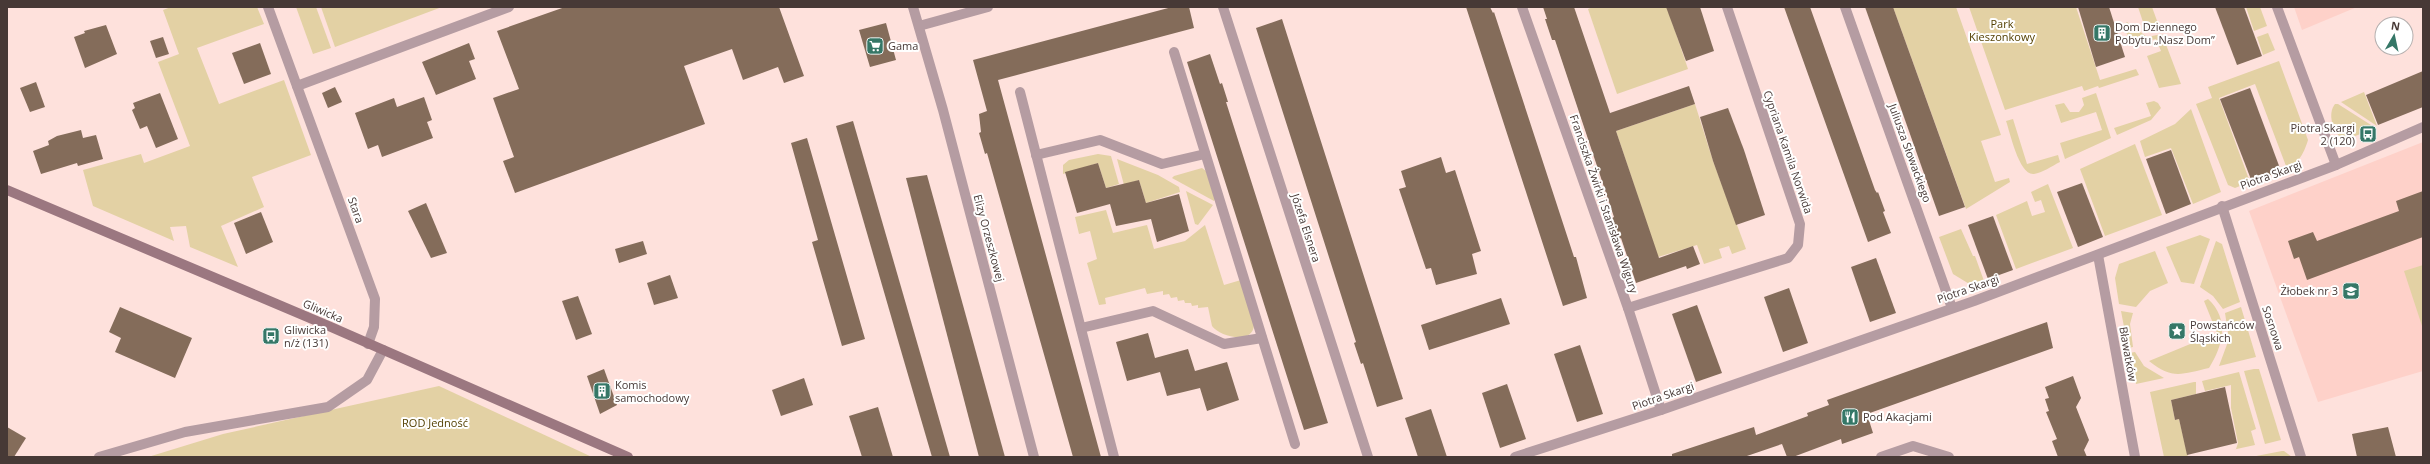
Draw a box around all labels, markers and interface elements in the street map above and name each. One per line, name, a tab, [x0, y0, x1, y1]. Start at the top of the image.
park label: Park Kieszonkowy	[1969, 16, 2035, 44]
north arrow	[2374, 16, 2414, 56]
text: N	[2390, 18, 2401, 34]
place label: Dom Dziennego Pobytu „Nasz Dom”	[2115, 19, 2215, 47]
building icon: Dom Dziennego Pobytu „Nasz Dom”	[2092, 23, 2112, 43]
supermarket icon: Gama	[865, 36, 885, 56]
place label: Gama	[888, 38, 918, 53]
street label: Cypriana Kamila Norwida	[1760, 88, 1817, 215]
street label: Juliusza Słowackiego	[1885, 100, 1935, 205]
street label: Franciszka Żwirki i Stanisława Wigury	[1567, 112, 1642, 296]
place label: Piotra Skargi 2 (120)	[2290, 120, 2355, 148]
bus stop icon: Piotra Skargi 2 (120)	[2358, 124, 2378, 144]
street label: Piotra Skargi	[2238, 156, 2304, 193]
street label: Józefa Elsnera	[1288, 191, 1325, 264]
street label: Elizy Orzeszkowej	[971, 193, 1008, 283]
street label: Stara	[345, 195, 368, 225]
street label: Piotra Skargi	[1935, 271, 2001, 306]
school or university icon: Żłobek nr 3	[2341, 281, 2361, 301]
place label: Żłobek nr 3	[2280, 283, 2338, 298]
street label: Gliwicka	[301, 295, 345, 326]
street label: Sosnowa	[2259, 304, 2288, 352]
place label: Powstańców Śląskich	[2190, 317, 2255, 345]
place icon: Powstańców Śląskich	[2167, 321, 2187, 341]
place label: Gliwicka n/ż (131)	[284, 322, 328, 350]
street label: Bławatków	[2116, 325, 2141, 383]
bus stop icon: Gliwicka n/ż (131)	[261, 326, 281, 346]
place label: Komis samochodowy	[615, 377, 690, 405]
street label: Piotra Skargi	[1630, 378, 1696, 413]
building icon: Komis samochodowy	[592, 381, 612, 401]
restaurant icon: Pod Akacjami	[1840, 407, 1860, 427]
place label: Pod Akacjami	[1863, 409, 1932, 424]
park label: ROD Jedność	[402, 415, 468, 430]

